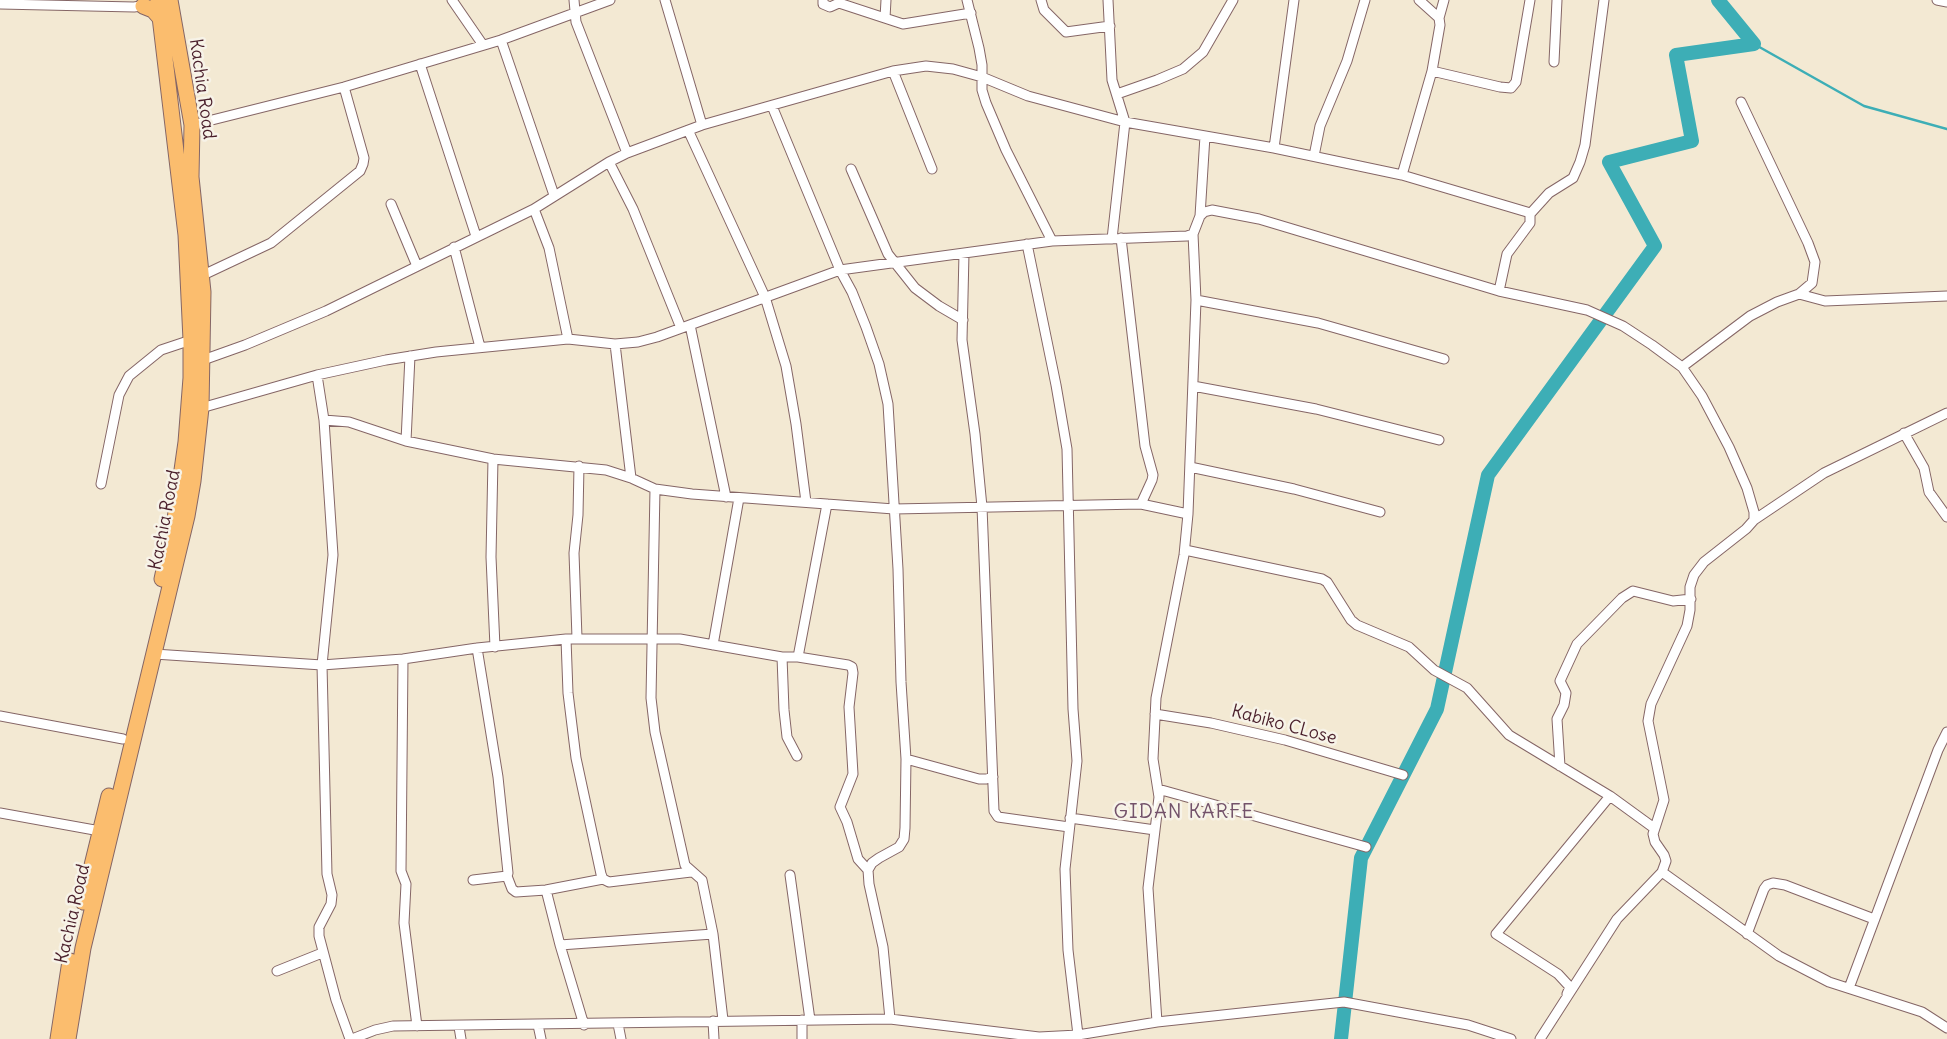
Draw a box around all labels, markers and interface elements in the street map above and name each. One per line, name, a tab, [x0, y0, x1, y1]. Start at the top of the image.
street label: Kachia Road	[184, 37, 220, 141]
street label: Kachia Road	[145, 468, 185, 572]
street label: Kabiko CLose	[1229, 701, 1339, 749]
district label: GIDAN KARFE	[1112, 800, 1256, 824]
street label: Kachia Road	[51, 862, 95, 966]

